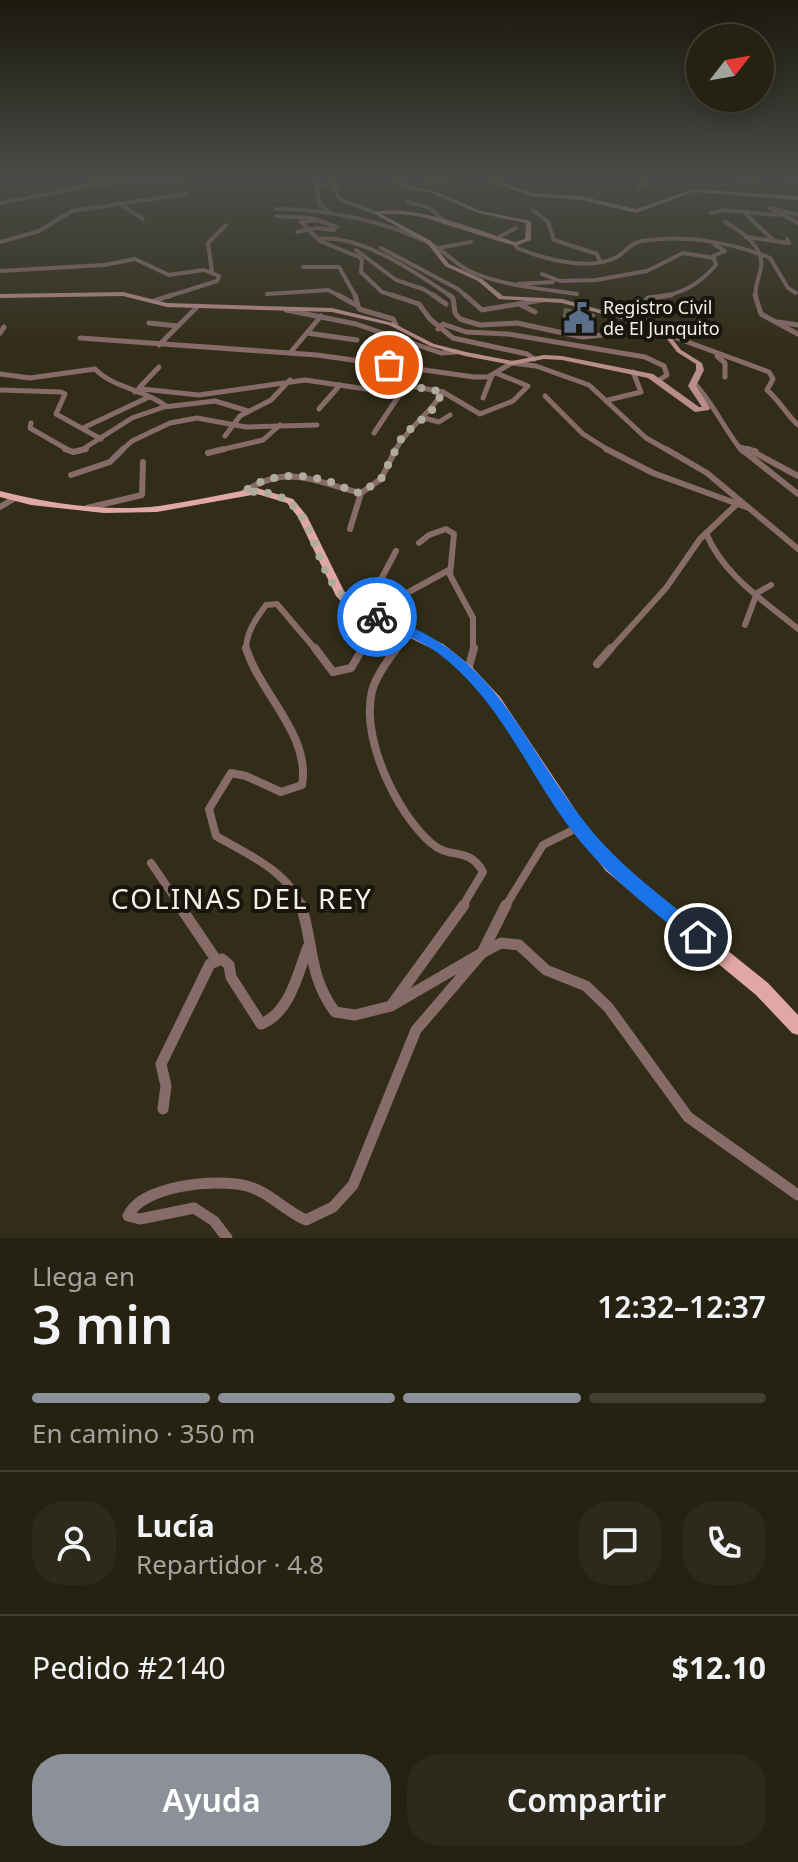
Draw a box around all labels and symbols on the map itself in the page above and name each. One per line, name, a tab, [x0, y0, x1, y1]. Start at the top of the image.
north arrow	[686, 24, 774, 112]
place label: Registro Civil de El Junquito	[603, 295, 720, 340]
public building icon: Registro Civil de El Junquito	[562, 301, 596, 335]
pin	[355, 331, 423, 399]
courier	[337, 577, 417, 657]
district label: COLINAS DEL REY	[111, 879, 373, 917]
pin	[664, 903, 732, 971]

